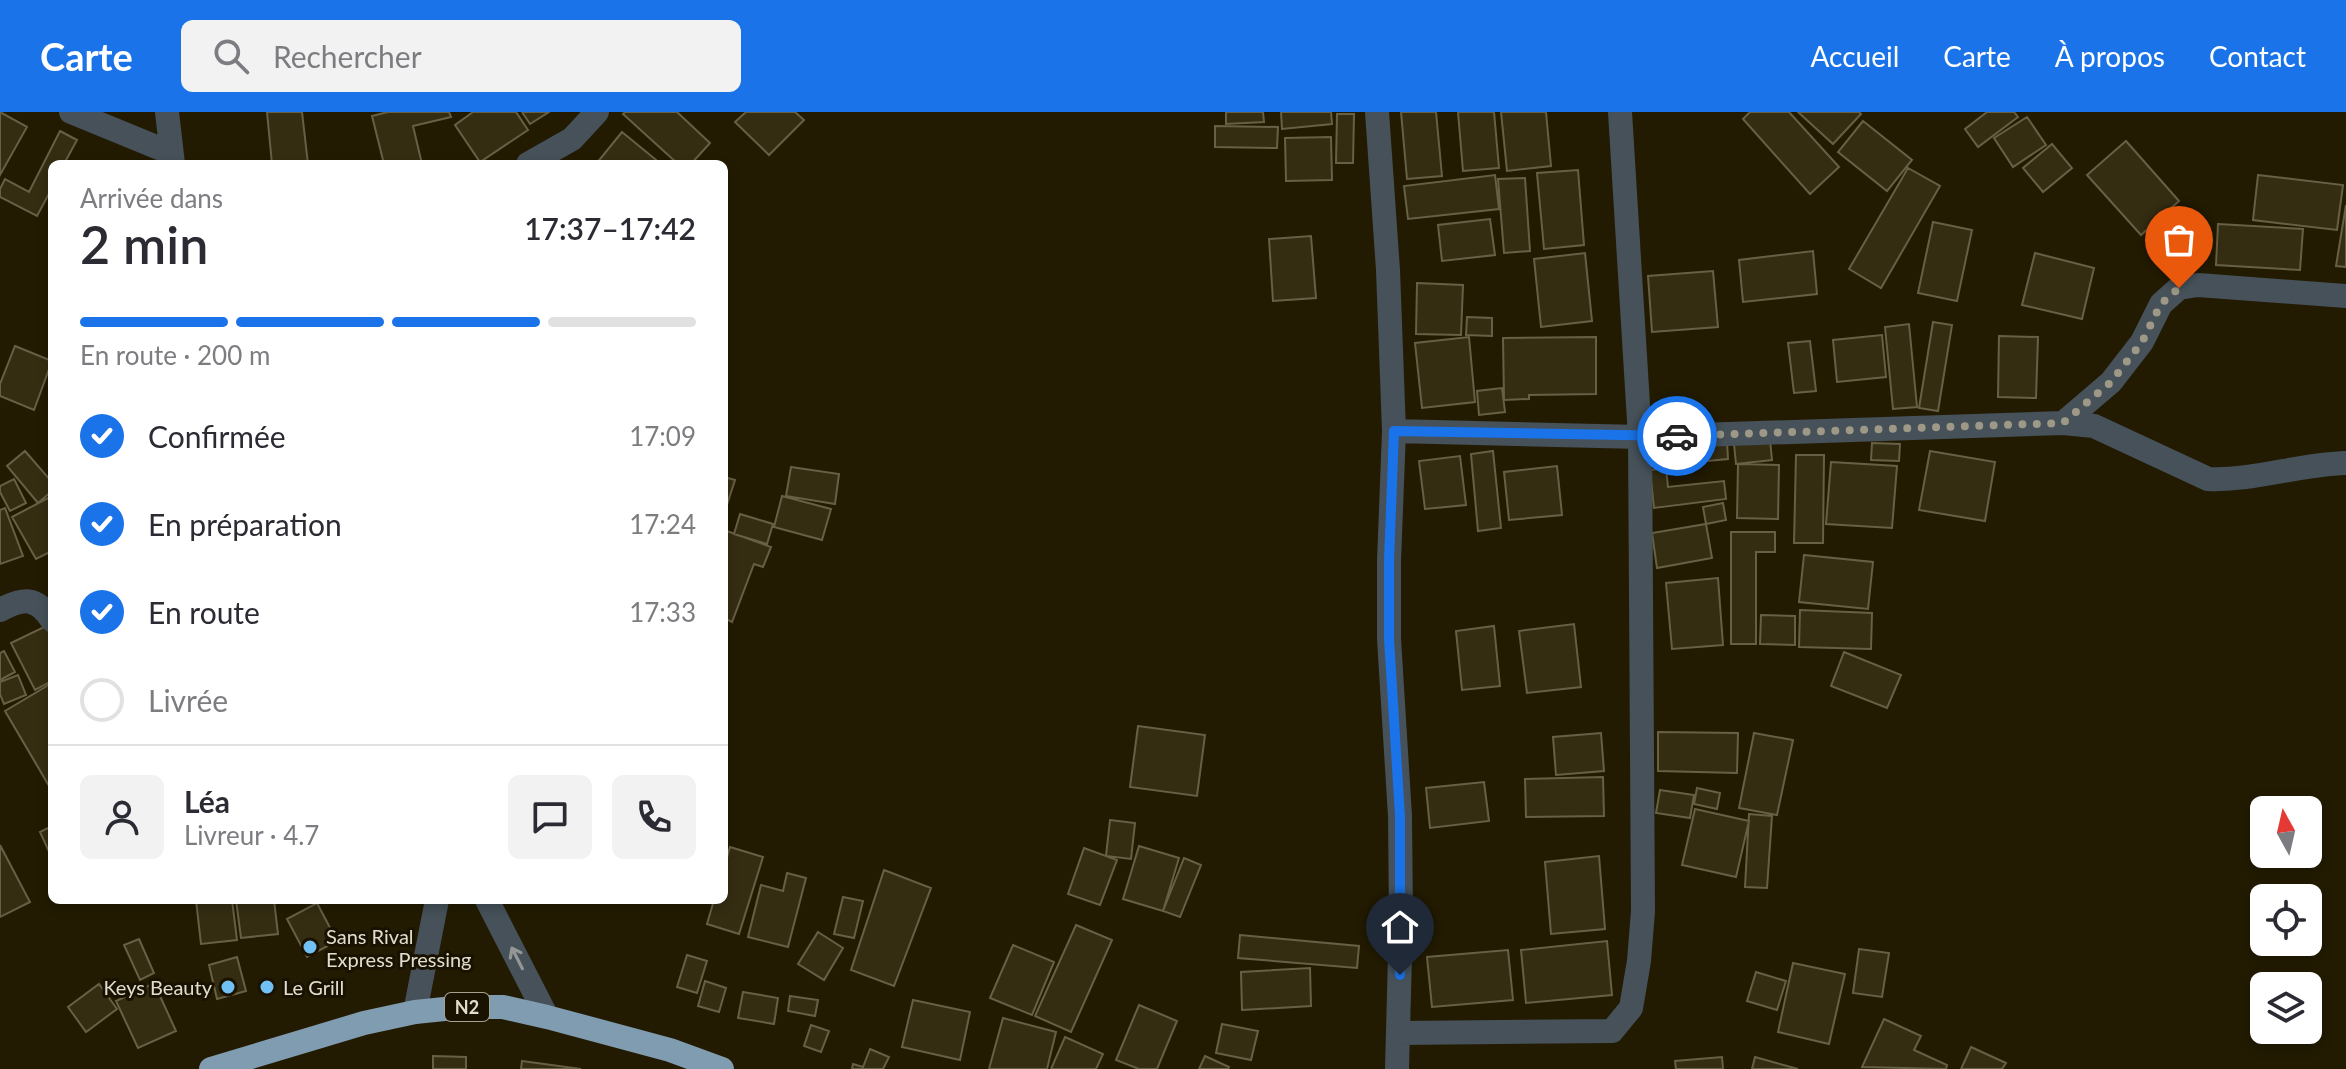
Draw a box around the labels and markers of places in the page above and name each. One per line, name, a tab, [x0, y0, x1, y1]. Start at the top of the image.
pin	[2145, 206, 2213, 288]
pin	[1366, 893, 1434, 975]
place label: Sans Rival Express Pressing	[326, 924, 472, 971]
marker: Sans Rival Express Pressing	[301, 938, 319, 956]
place label: Keys Beauty	[103, 975, 213, 999]
place label: Le Grill	[283, 975, 344, 999]
marker: Keys Beauty	[219, 978, 237, 996]
marker: Le Grill	[258, 978, 276, 996]

